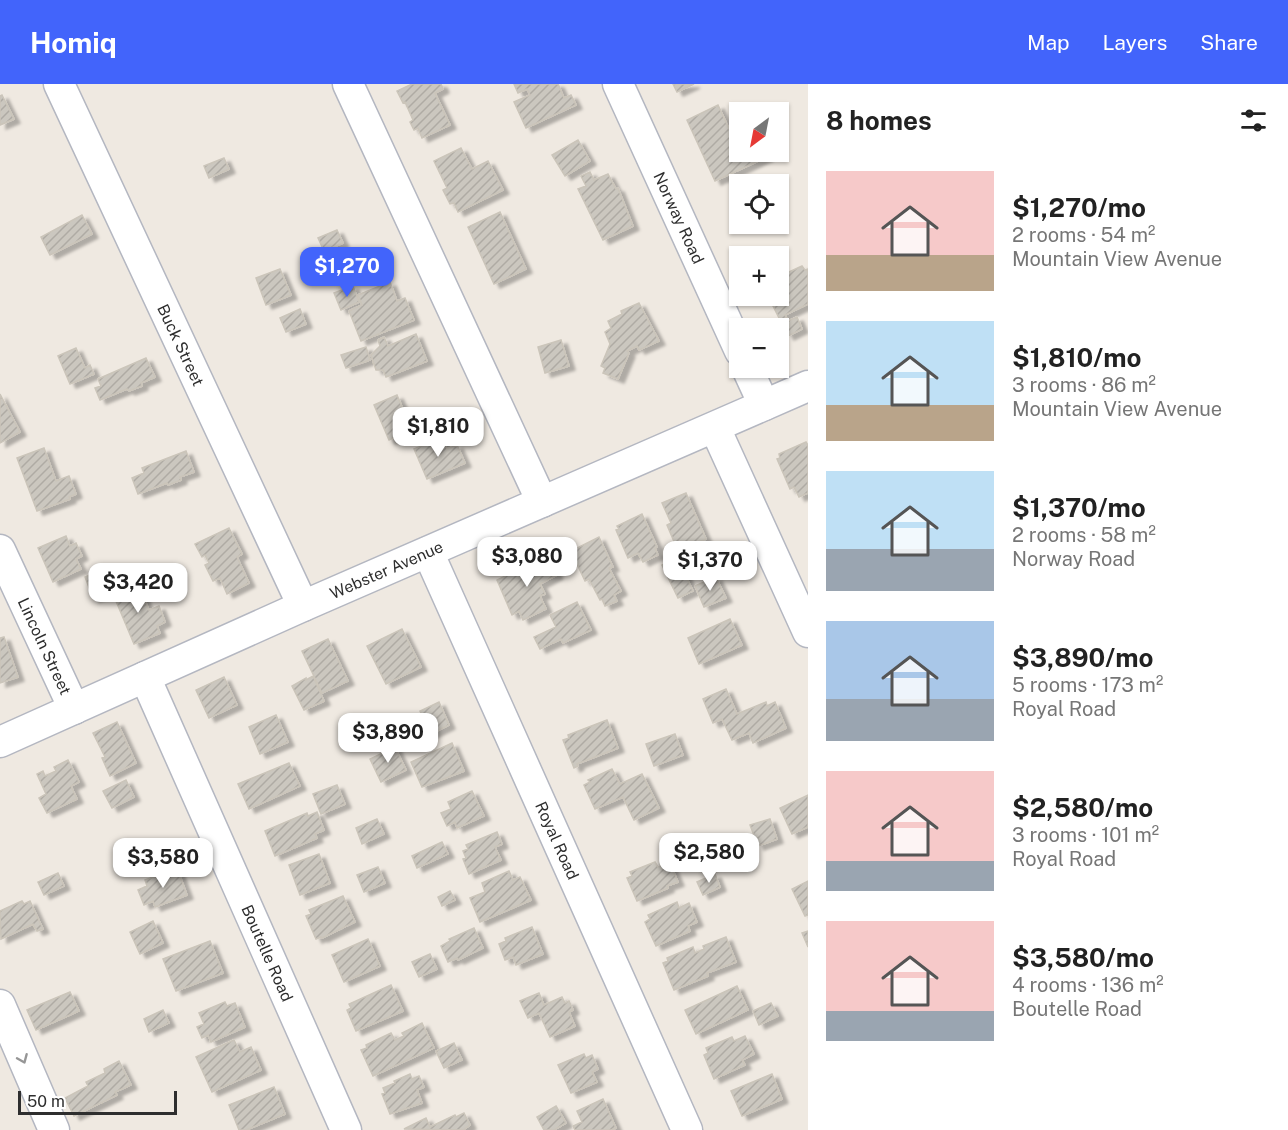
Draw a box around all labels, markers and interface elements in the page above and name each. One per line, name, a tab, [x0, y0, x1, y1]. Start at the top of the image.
text: Homiq	[30, 26, 117, 59]
text: Map	[1027, 30, 1070, 55]
text: Layers	[1103, 30, 1167, 55]
text: Share	[1200, 30, 1258, 55]
north arrow	[729, 102, 789, 162]
map controls	[729, 102, 789, 378]
icon: filters	[1237, 104, 1270, 137]
text: 8 homes	[826, 105, 932, 136]
street label: Norway Road	[649, 169, 708, 267]
button: locate	[729, 174, 789, 234]
text: $1,270/mo	[1012, 192, 1146, 223]
icon: home	[874, 195, 946, 267]
text: 2 rooms · 54 m²	[1012, 223, 1155, 247]
button: +	[729, 246, 789, 306]
pin: $1,270	[298, 247, 396, 298]
text: Mountain View Avenue	[1012, 247, 1222, 271]
text: $1,270	[314, 254, 380, 278]
street label: Buck Street	[153, 301, 208, 389]
button: −	[729, 318, 789, 378]
text: $1,810/mo	[1012, 342, 1142, 373]
icon: home	[874, 345, 946, 417]
text: 3 rooms · 86 m²	[1012, 373, 1156, 397]
text: Mountain View Avenue	[1012, 397, 1222, 421]
pin: $1,810	[389, 407, 487, 458]
text: $1,810	[407, 414, 469, 438]
text: $1,370/mo	[1012, 492, 1146, 523]
icon: home	[874, 495, 946, 567]
text: 2 rooms · 58 m²	[1012, 523, 1156, 547]
street label: Webster Avenue	[327, 537, 446, 603]
pin: $3,080	[478, 537, 576, 588]
pin: $1,370	[661, 541, 759, 592]
text: $3,080	[491, 544, 563, 568]
text: Norway Road	[1012, 547, 1135, 571]
text: $1,370	[677, 548, 743, 572]
pin: $3,420	[89, 563, 187, 614]
text: $3,420	[102, 570, 174, 594]
street label: Lincoln Street	[14, 595, 75, 698]
text: $3,890/mo	[1012, 642, 1154, 673]
icon: home	[874, 645, 946, 717]
text: 5 rooms · 173 m²	[1012, 673, 1163, 697]
text: Royal Road	[1012, 697, 1116, 721]
pin: $3,890	[339, 713, 437, 764]
text: $3,890	[352, 720, 424, 744]
text: $2,580/mo	[1012, 792, 1153, 823]
icon: home	[874, 795, 946, 867]
street label: Royal Road	[531, 799, 582, 883]
text: 3 rooms · 101 m²	[1012, 823, 1159, 847]
pin: $2,580	[660, 833, 758, 884]
pin: $3,580	[114, 838, 212, 889]
text: $2,580	[673, 840, 745, 864]
text: $3,580	[127, 845, 199, 869]
text: Royal Road	[1012, 847, 1116, 871]
street label: Boutelle Road	[237, 902, 297, 1005]
text: $3,580/mo	[1012, 942, 1154, 973]
icon: home	[874, 945, 946, 1017]
text: 4 rooms · 136 m²	[1012, 973, 1164, 997]
text: Boutelle Road	[1012, 997, 1142, 1021]
one-way arrow	[16, 1052, 28, 1063]
scale bar	[18, 1088, 177, 1116]
text: 50 m	[27, 1092, 65, 1111]

